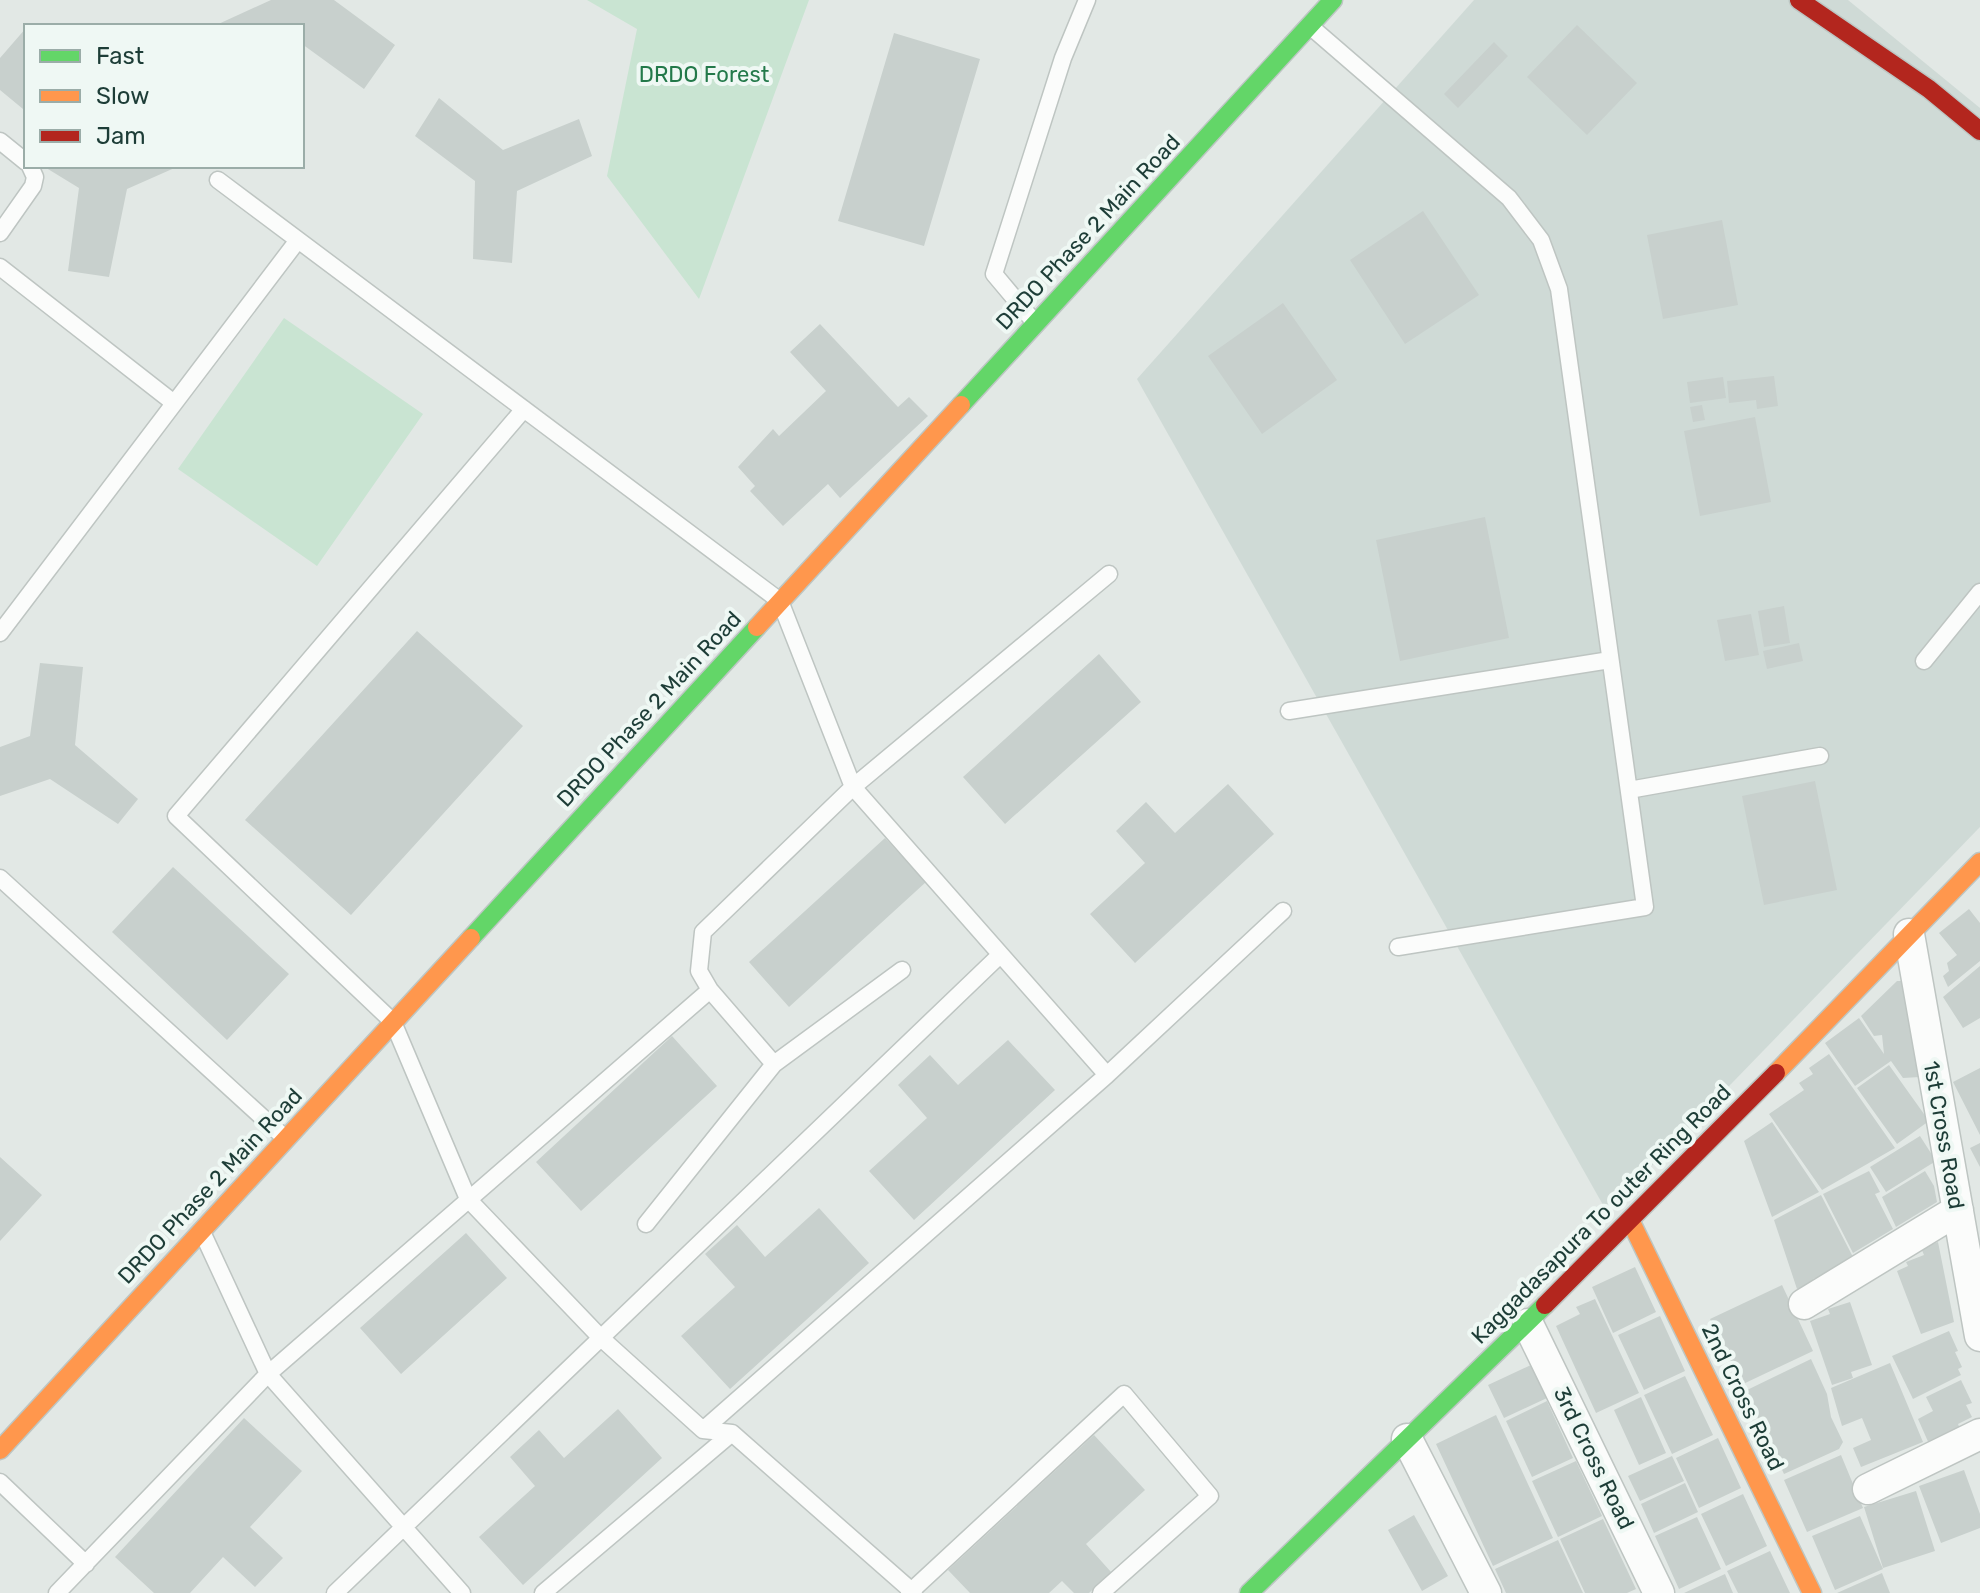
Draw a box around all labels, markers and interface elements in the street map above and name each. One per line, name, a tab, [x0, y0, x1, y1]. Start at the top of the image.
legend	[24, 24, 304, 168]
text: Fast	[96, 42, 144, 70]
park label: DRDO Forest	[639, 61, 770, 88]
text: Slow	[96, 82, 149, 110]
text: Jam	[96, 122, 146, 150]
street label: DRDO Phase 2 Main Road	[990, 129, 1186, 335]
street label: DRDO Phase 2 Main Road	[551, 606, 747, 812]
street label: 1st Cross Road	[1918, 1059, 1970, 1211]
street label: Kaggadasapura To outer Ring Road	[1466, 1079, 1736, 1349]
street label: DRDO Phase 2 Main Road	[112, 1083, 308, 1289]
street label: 2nd Cross Road	[1696, 1319, 1790, 1475]
street label: 3rd Cross Road	[1548, 1382, 1640, 1534]

